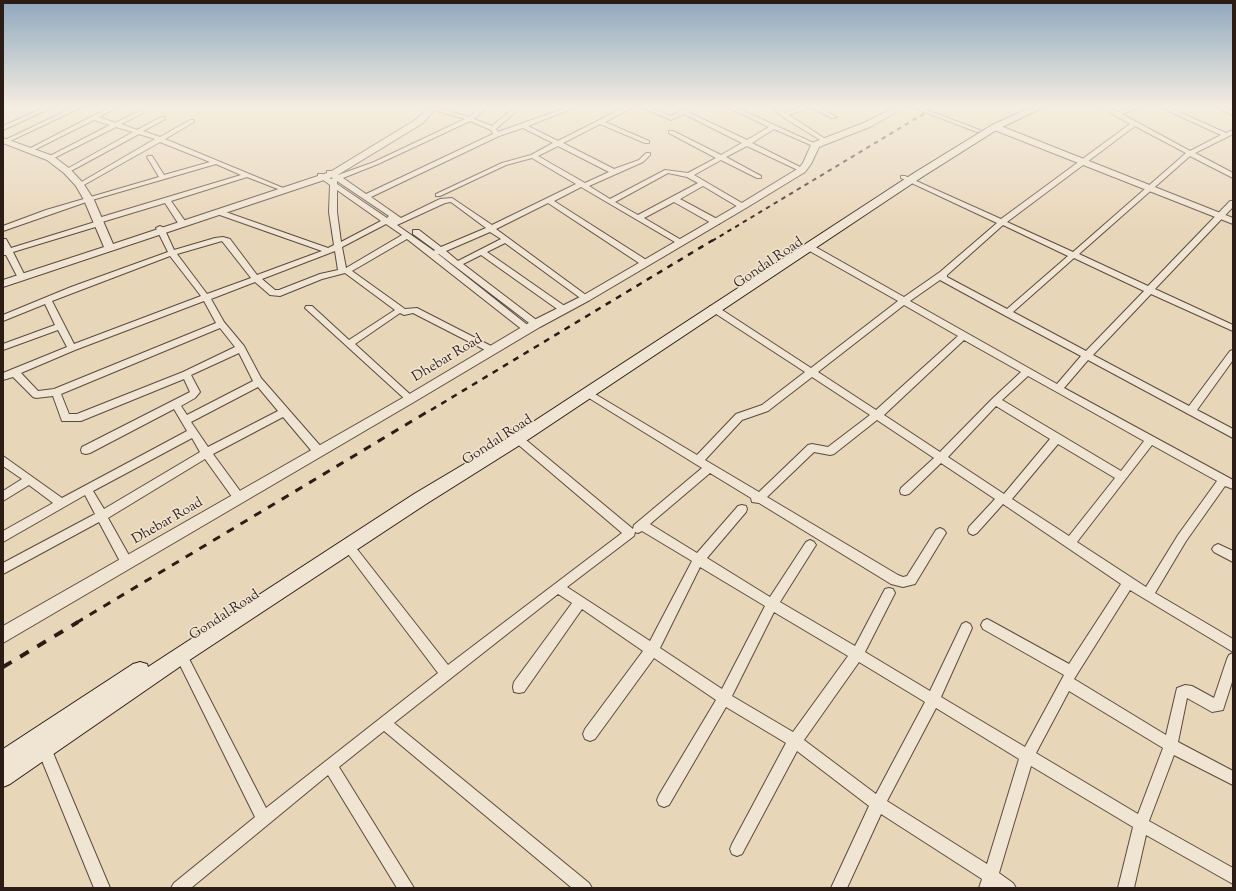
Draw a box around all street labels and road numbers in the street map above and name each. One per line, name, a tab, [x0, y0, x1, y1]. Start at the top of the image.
street label: Gondal Road	[731, 235, 807, 293]
street label: Dhebar Road	[410, 331, 486, 387]
street label: Gondal Road	[460, 412, 536, 470]
street label: Dhebar Road	[130, 495, 206, 549]
street label: Gondal Road	[187, 587, 263, 645]

